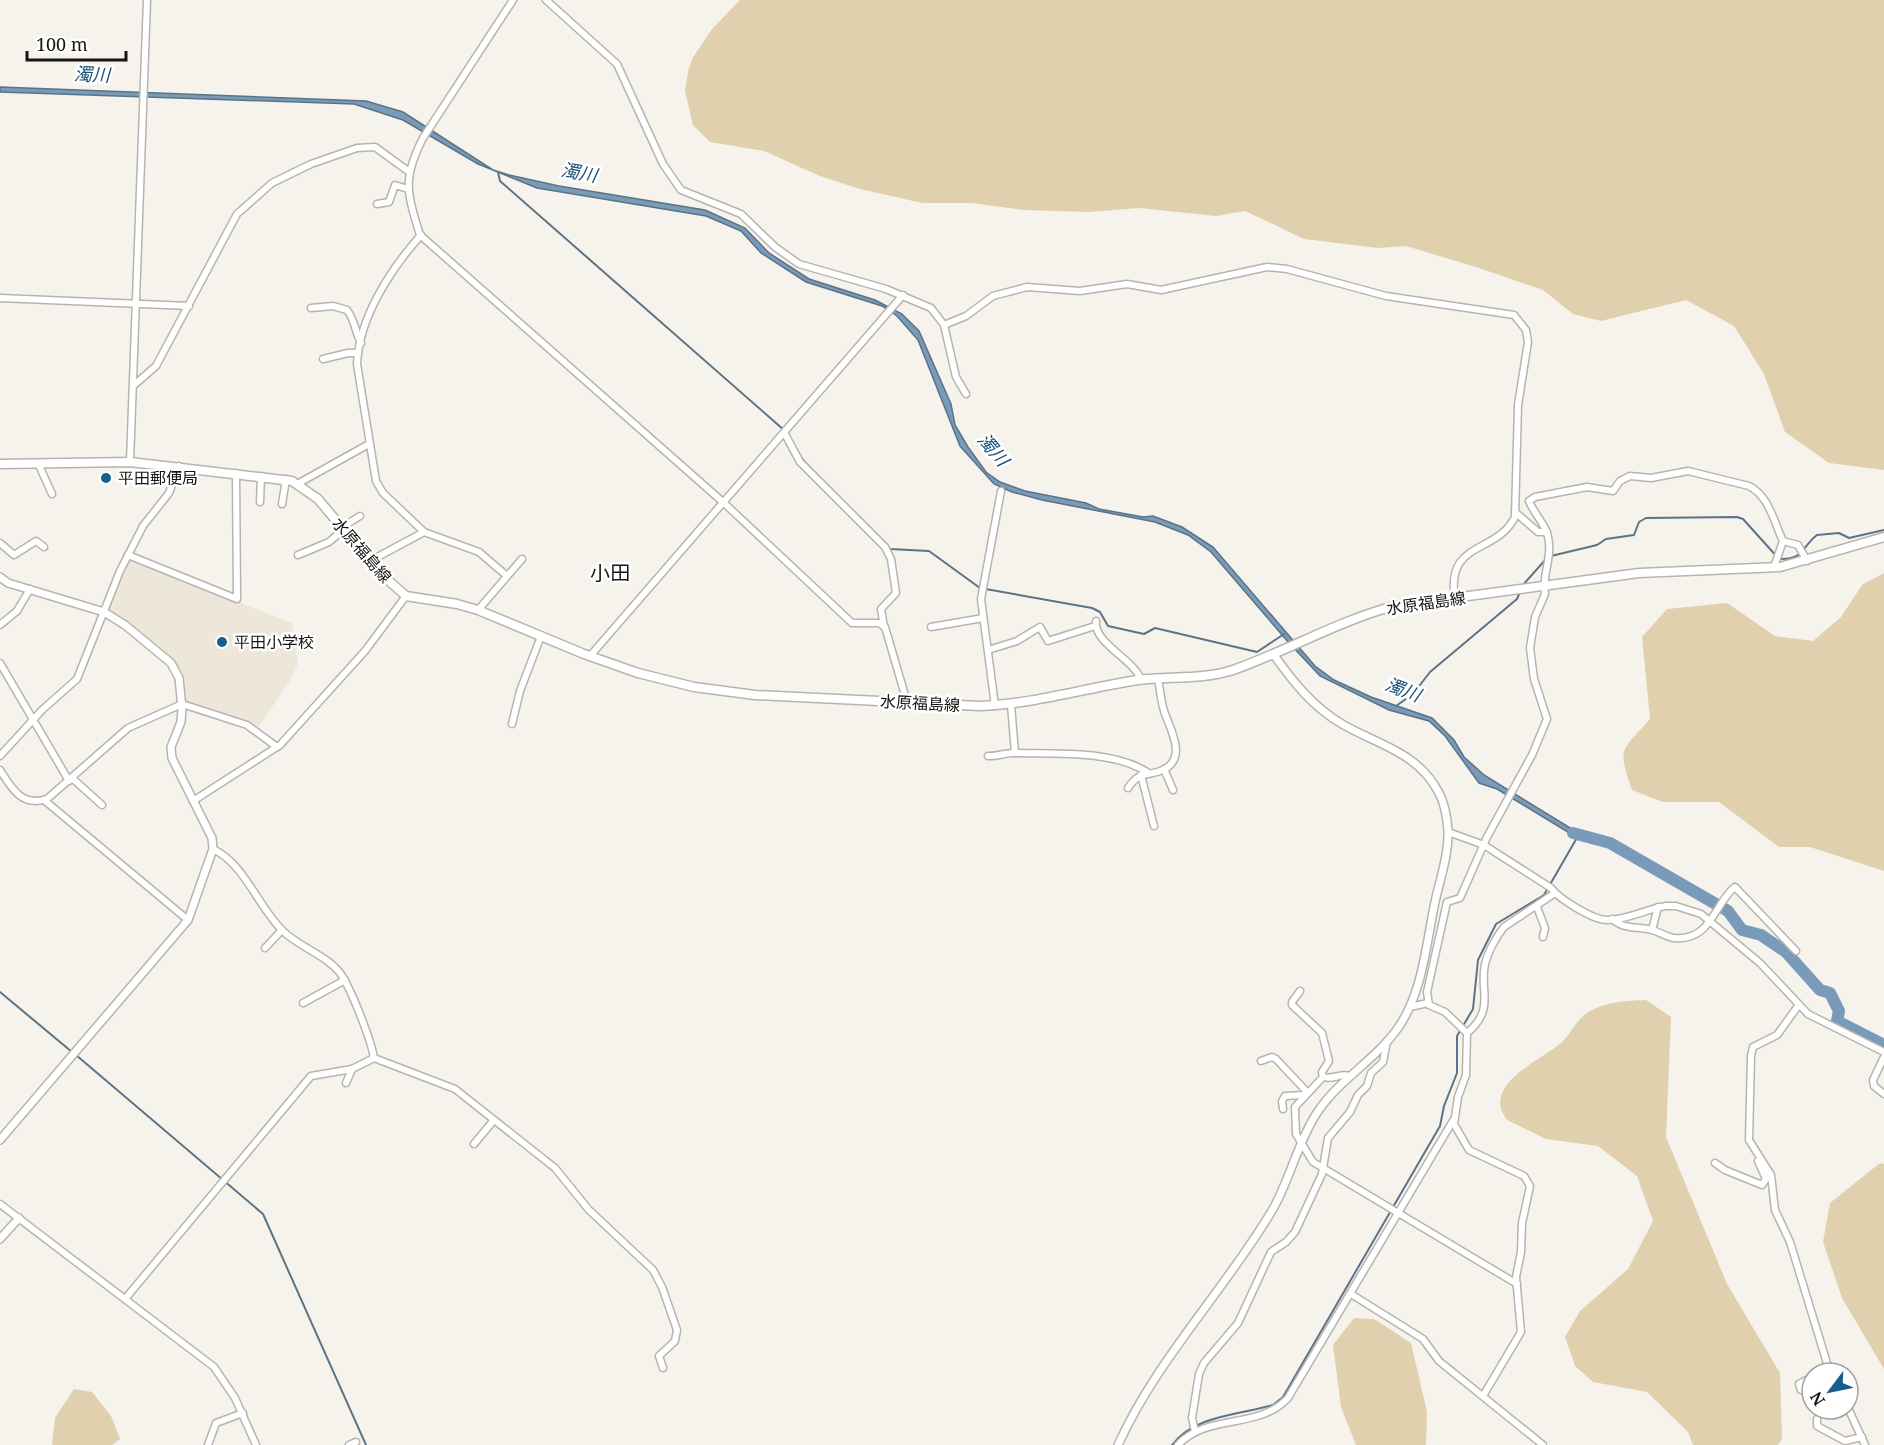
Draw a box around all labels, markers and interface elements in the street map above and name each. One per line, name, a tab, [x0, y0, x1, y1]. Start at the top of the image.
scale bar	[27, 24, 126, 62]
text: 100 m	[36, 32, 88, 56]
water label: 濁川	[74, 61, 112, 87]
water label: 濁川	[559, 157, 601, 187]
water label: 濁川	[973, 428, 1016, 472]
place label: 平田郵便局	[118, 467, 198, 489]
marker: 平田郵便局	[99, 471, 113, 485]
street label: 水原福島線	[327, 513, 397, 587]
district label: 小田	[590, 559, 630, 586]
street label: 水原福島線	[1385, 587, 1467, 619]
place label: 平田小学校	[234, 631, 314, 653]
marker: 平田小学校	[215, 635, 229, 649]
water label: 濁川	[1382, 671, 1426, 707]
street label: 水原福島線	[879, 690, 961, 716]
north arrow	[1800, 1361, 1860, 1421]
text: N	[1804, 1387, 1830, 1410]

